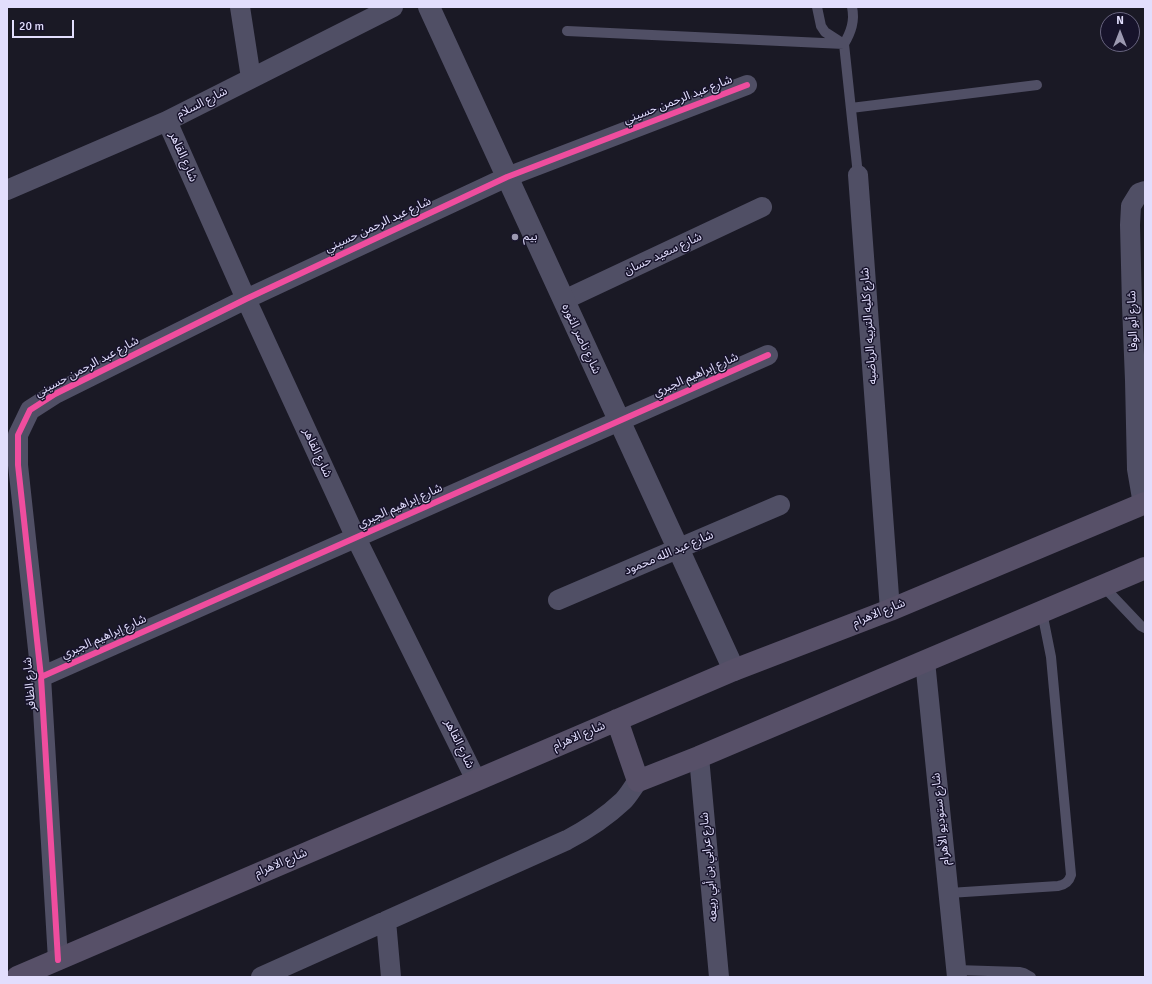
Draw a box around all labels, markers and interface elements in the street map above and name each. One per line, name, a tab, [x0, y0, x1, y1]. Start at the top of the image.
scale bar	[14, 12, 76, 38]
north arrow	[1100, 12, 1140, 52]
text: N	[1116, 14, 1124, 27]
text: 20 m	[19, 19, 44, 34]
street label: شارع عبد الرحمن حسيني	[621, 73, 735, 127]
street label: شارع السلام	[174, 84, 230, 122]
street label: شارع القاهر	[166, 130, 200, 184]
street label: شارع عبد الرحمن حسيني	[323, 194, 433, 256]
place label: بيم	[523, 230, 537, 244]
street label: شارع سعيد حسان	[622, 230, 704, 278]
marker: بيم	[510, 232, 520, 242]
street label: شارع كليه التربيه الرياضيه	[858, 267, 880, 385]
street label: شارع أبو الوفا	[1125, 290, 1141, 352]
street label: شارع ناصر الثوره	[558, 302, 604, 376]
street label: شارع عبد الرحمن حسيني	[33, 334, 141, 400]
street label: شارع إبراهيم الجبري	[651, 350, 741, 400]
street label: شارع القاهر	[299, 426, 335, 480]
street label: شارع إبراهيم الجبري	[355, 481, 445, 531]
street label: شارع عبد الله محمود	[622, 528, 716, 578]
street label: شارع الاهرام	[850, 596, 908, 630]
street label: شارع إبراهيم الجبري	[59, 612, 149, 662]
street label: شارع الظافر	[20, 656, 40, 712]
street label: شارع القاهر	[441, 717, 477, 771]
street label: شارع الاهرام	[550, 718, 608, 754]
street label: شارع ستوديو الأهرام	[929, 772, 953, 866]
street label: شارع عرابي بن أبي ربيعه	[697, 812, 721, 922]
street label: شارع الاهرام	[252, 845, 310, 881]

